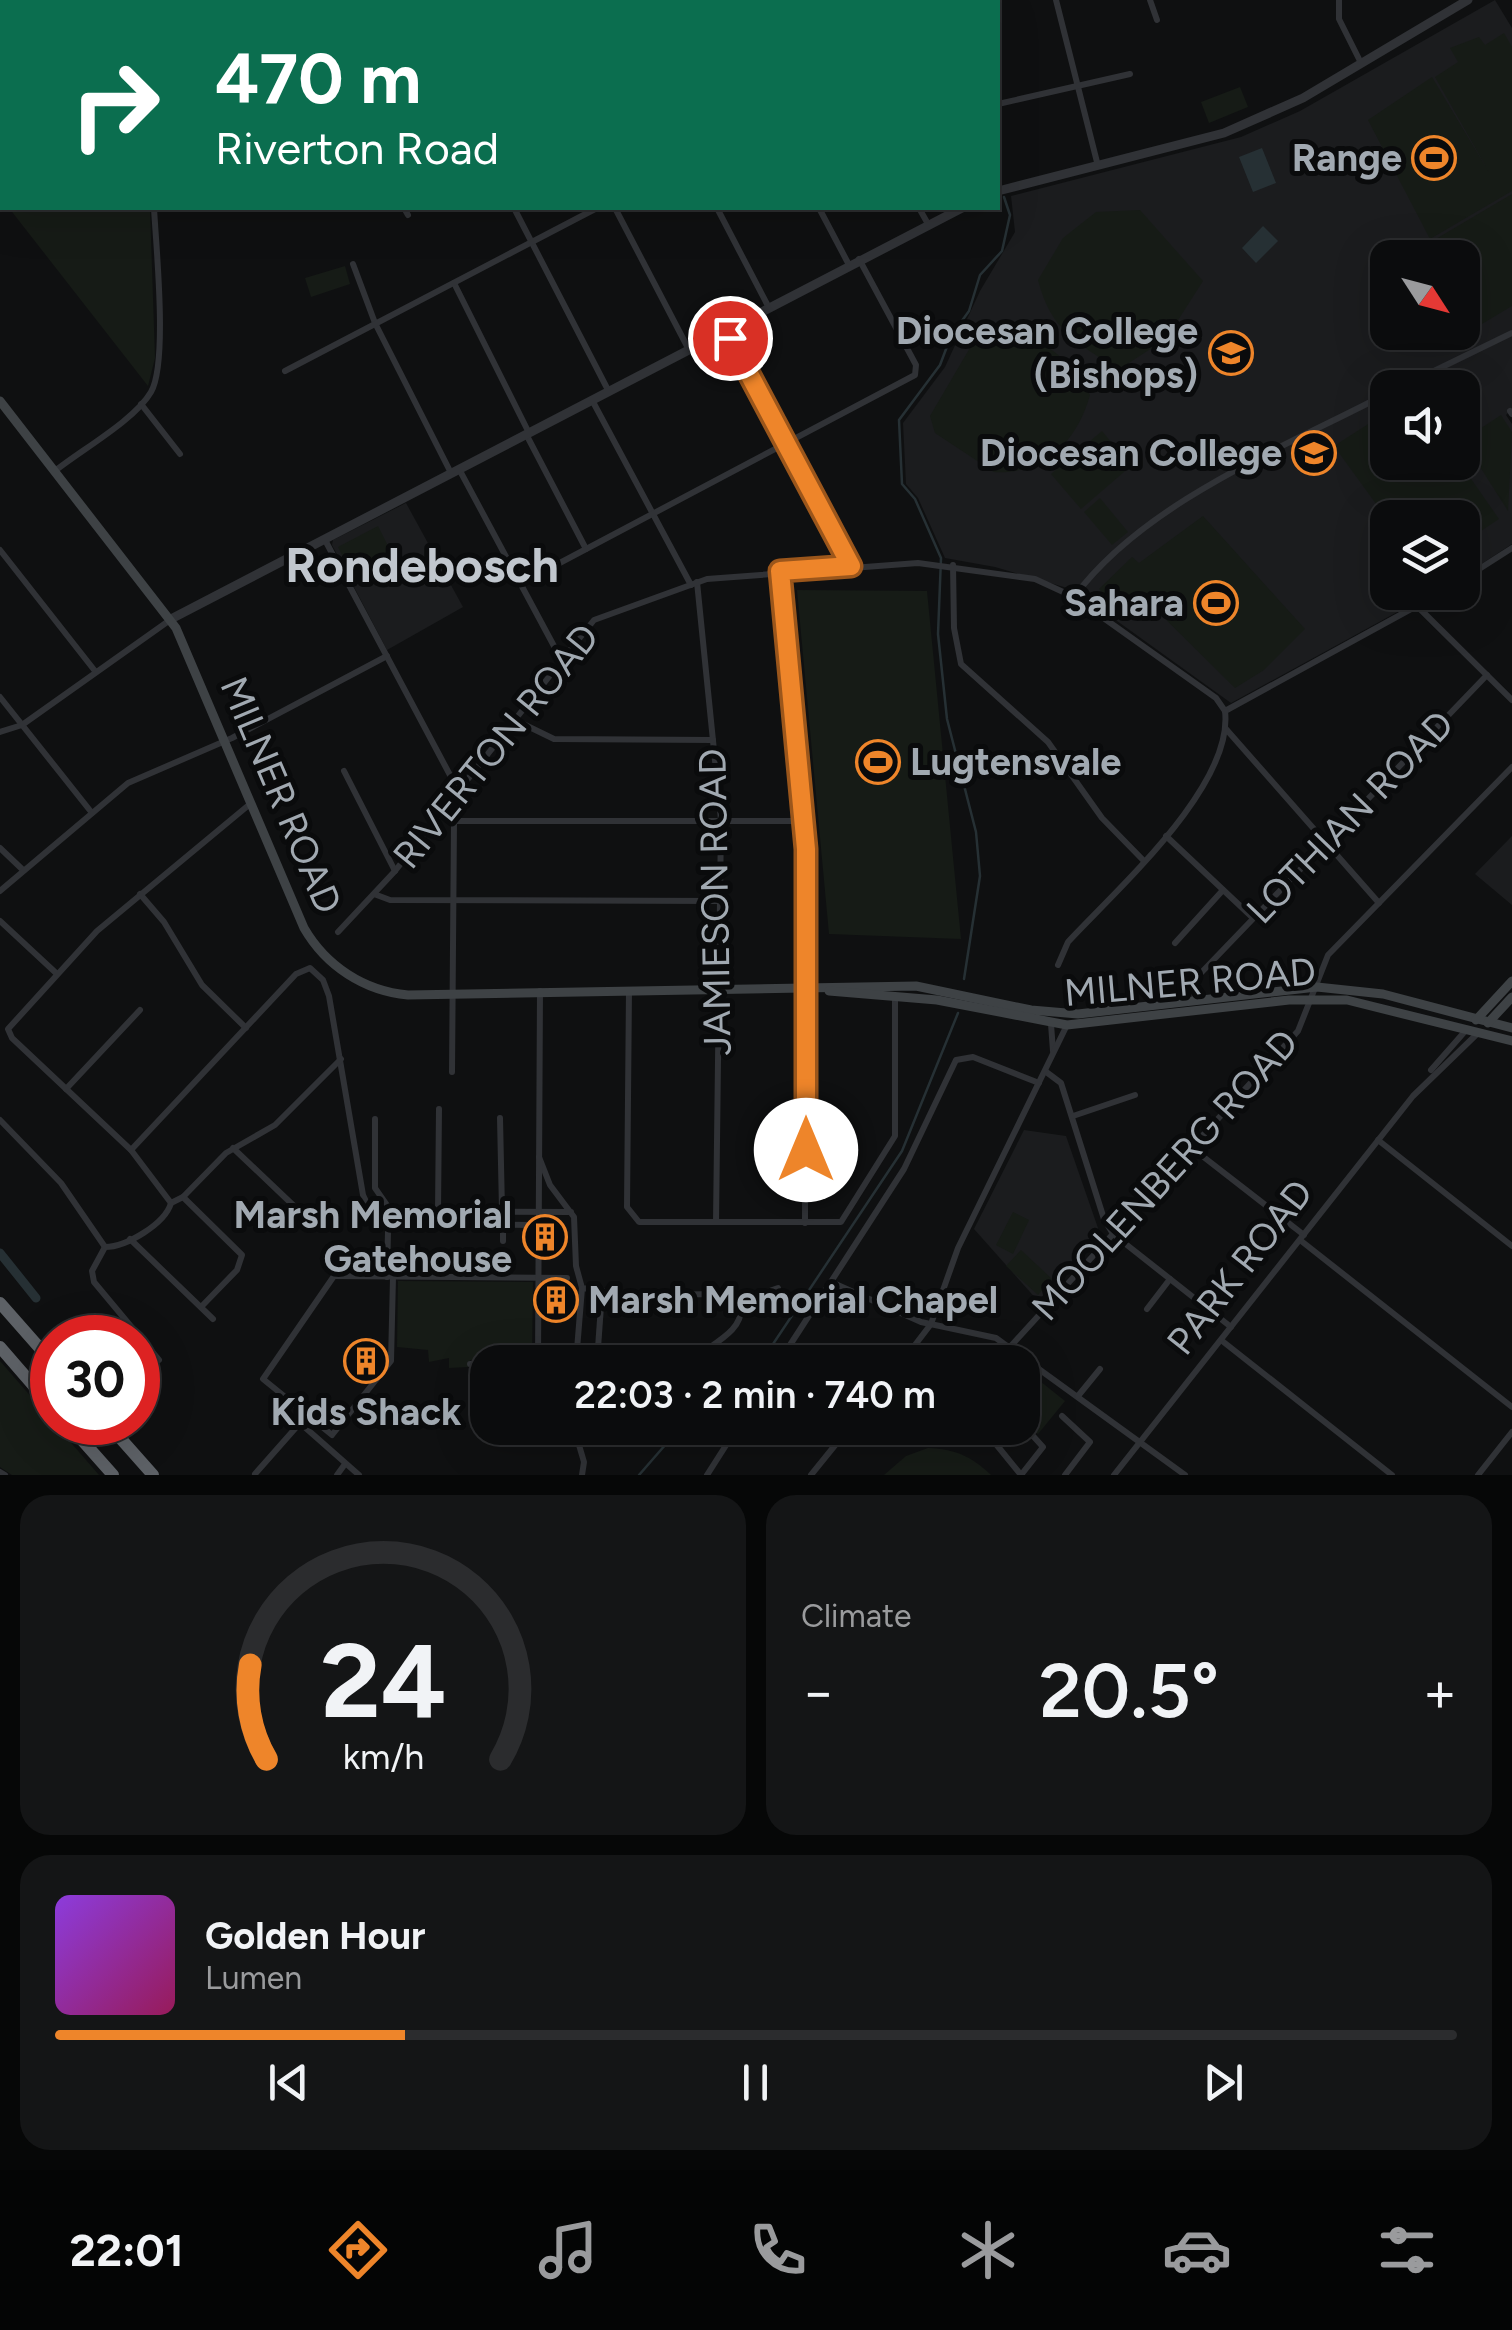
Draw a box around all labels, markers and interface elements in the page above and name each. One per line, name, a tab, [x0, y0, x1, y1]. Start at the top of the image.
text: 470 m	[215, 36, 421, 121]
icon: right	[50, 40, 180, 170]
text: Riverton Road	[215, 121, 499, 175]
place label: Range	[1292, 135, 1402, 181]
sports icon: Range	[1411, 135, 1457, 181]
north arrow	[1370, 240, 1480, 350]
map controls	[1370, 240, 1480, 610]
pin	[688, 296, 773, 381]
place label: Diocesan College (Bishops)	[896, 308, 1198, 398]
icon: arrive	[703, 311, 758, 366]
school or university icon: Diocesan College (Bishops)	[1208, 330, 1254, 376]
button: sound	[1370, 370, 1480, 480]
place label: Diocesan College	[980, 430, 1282, 476]
school or university icon: Diocesan College	[1291, 430, 1337, 476]
button: layers	[1370, 500, 1480, 610]
district label: Rondebosch	[285, 536, 559, 594]
place label: Sahara	[1064, 580, 1184, 626]
sports icon: Sahara	[1193, 580, 1239, 626]
street label: RIVERTON ROAD	[383, 615, 609, 877]
street label: MILNER ROAD	[211, 670, 351, 920]
street label: LOTHIAN ROAD	[1237, 701, 1463, 933]
sports icon: Lugtensvale	[855, 739, 901, 785]
place label: Lugtensvale	[910, 739, 1121, 785]
street label: JAMIESON ROAD	[689, 748, 741, 1056]
street label: MILNER ROAD	[1062, 948, 1318, 1016]
street label: MOOLENBERG ROAD	[1022, 1020, 1308, 1330]
position arrow	[754, 1098, 858, 1202]
street label: PARK ROAD	[1157, 1170, 1323, 1364]
place label: Marsh Memorial Gatehouse	[234, 1192, 512, 1282]
building icon: Marsh Memorial Gatehouse	[522, 1214, 568, 1260]
building icon: Marsh Memorial Chapel	[533, 1277, 579, 1323]
place label: Marsh Memorial Chapel	[588, 1277, 998, 1323]
speed limit sign: 30	[30, 1315, 160, 1445]
building icon: Kids Shack	[343, 1338, 389, 1384]
text: 22:03 · 2 min · 740 m	[574, 1372, 936, 1418]
place label: Kids Shack	[271, 1389, 462, 1435]
text: Climate	[801, 1597, 912, 1635]
text: 24	[320, 1618, 446, 1743]
text: 20.5°	[1039, 1646, 1219, 1736]
text: −	[801, 1659, 835, 1725]
text: +	[1423, 1659, 1457, 1725]
text: km/h	[342, 1735, 424, 1778]
text: Golden Hour	[205, 1913, 426, 1959]
text: Lumen	[205, 1959, 302, 1997]
icon: previous	[261, 2055, 316, 2110]
icon: pause	[728, 2055, 783, 2110]
icon: next	[1196, 2055, 1251, 2110]
icon: directions	[323, 2215, 393, 2285]
icon: music	[533, 2215, 603, 2285]
icon: phone	[743, 2215, 813, 2285]
icon: climate	[953, 2215, 1023, 2285]
icon: car	[1162, 2215, 1232, 2285]
icon: filters	[1372, 2215, 1442, 2285]
text: 22:01	[70, 2223, 184, 2277]

